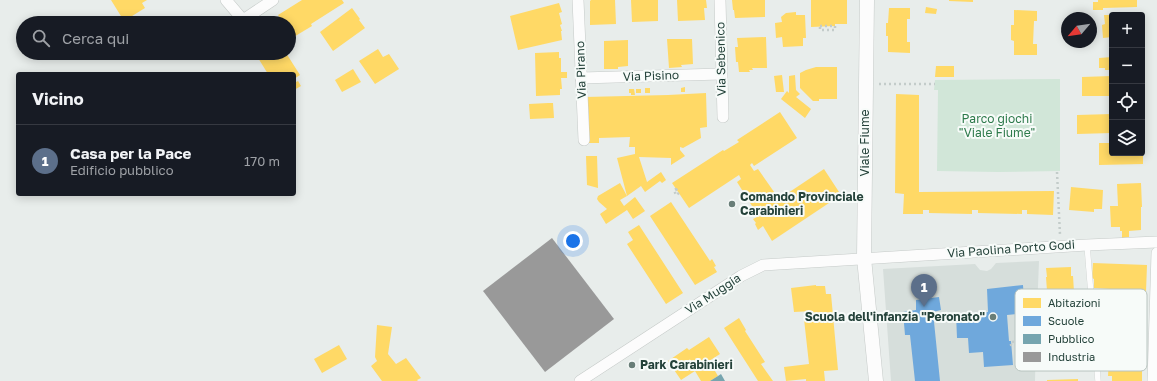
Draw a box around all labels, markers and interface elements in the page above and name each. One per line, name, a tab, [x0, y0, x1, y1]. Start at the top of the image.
north arrow	[1061, 12, 1097, 48]
map controls	[1109, 12, 1145, 156]
button: +	[1109, 12, 1145, 48]
search box	[16, 16, 296, 60]
street label: Via Sebenico	[712, 22, 729, 96]
icon: search	[30, 27, 52, 49]
text: Cerca qui	[62, 29, 129, 47]
street label: Via Pirano	[572, 41, 589, 99]
button: −	[1109, 48, 1145, 84]
street label: Via Pisino	[623, 67, 679, 84]
button: locate	[1109, 84, 1145, 120]
text: Vicino	[32, 88, 84, 109]
street label: Viale Fiume	[857, 110, 872, 176]
park label: Parco giochi "Viale Fiume"	[959, 111, 1035, 140]
button: layers	[1109, 120, 1145, 156]
text: Casa per la Pace	[70, 144, 191, 162]
text: 1	[42, 153, 48, 169]
text: 170 m	[244, 153, 280, 169]
text: Edificio pubblico	[70, 162, 174, 178]
place label: Comando Provinciale Carabinieri	[740, 189, 863, 218]
marker: Comando Provinciale Carabinieri	[727, 199, 737, 209]
your location	[563, 231, 583, 251]
street label: Via Paolina Porto Godi	[947, 237, 1075, 260]
street label: Via Muggia	[682, 270, 743, 317]
pin: 1	[911, 274, 937, 307]
legend	[1015, 289, 1147, 371]
text: Abitazioni	[1048, 296, 1101, 309]
place label: Scuola dell'infanzia "Peronato"	[805, 309, 985, 324]
marker: Scuola dell'infanzia "Peronato"	[988, 312, 998, 322]
text: Scuole	[1048, 314, 1084, 327]
text: Pubblico	[1048, 332, 1095, 345]
text: Industria	[1048, 350, 1095, 363]
place label: Park Carabinieri	[640, 357, 733, 372]
marker: Park Carabinieri	[627, 360, 637, 370]

